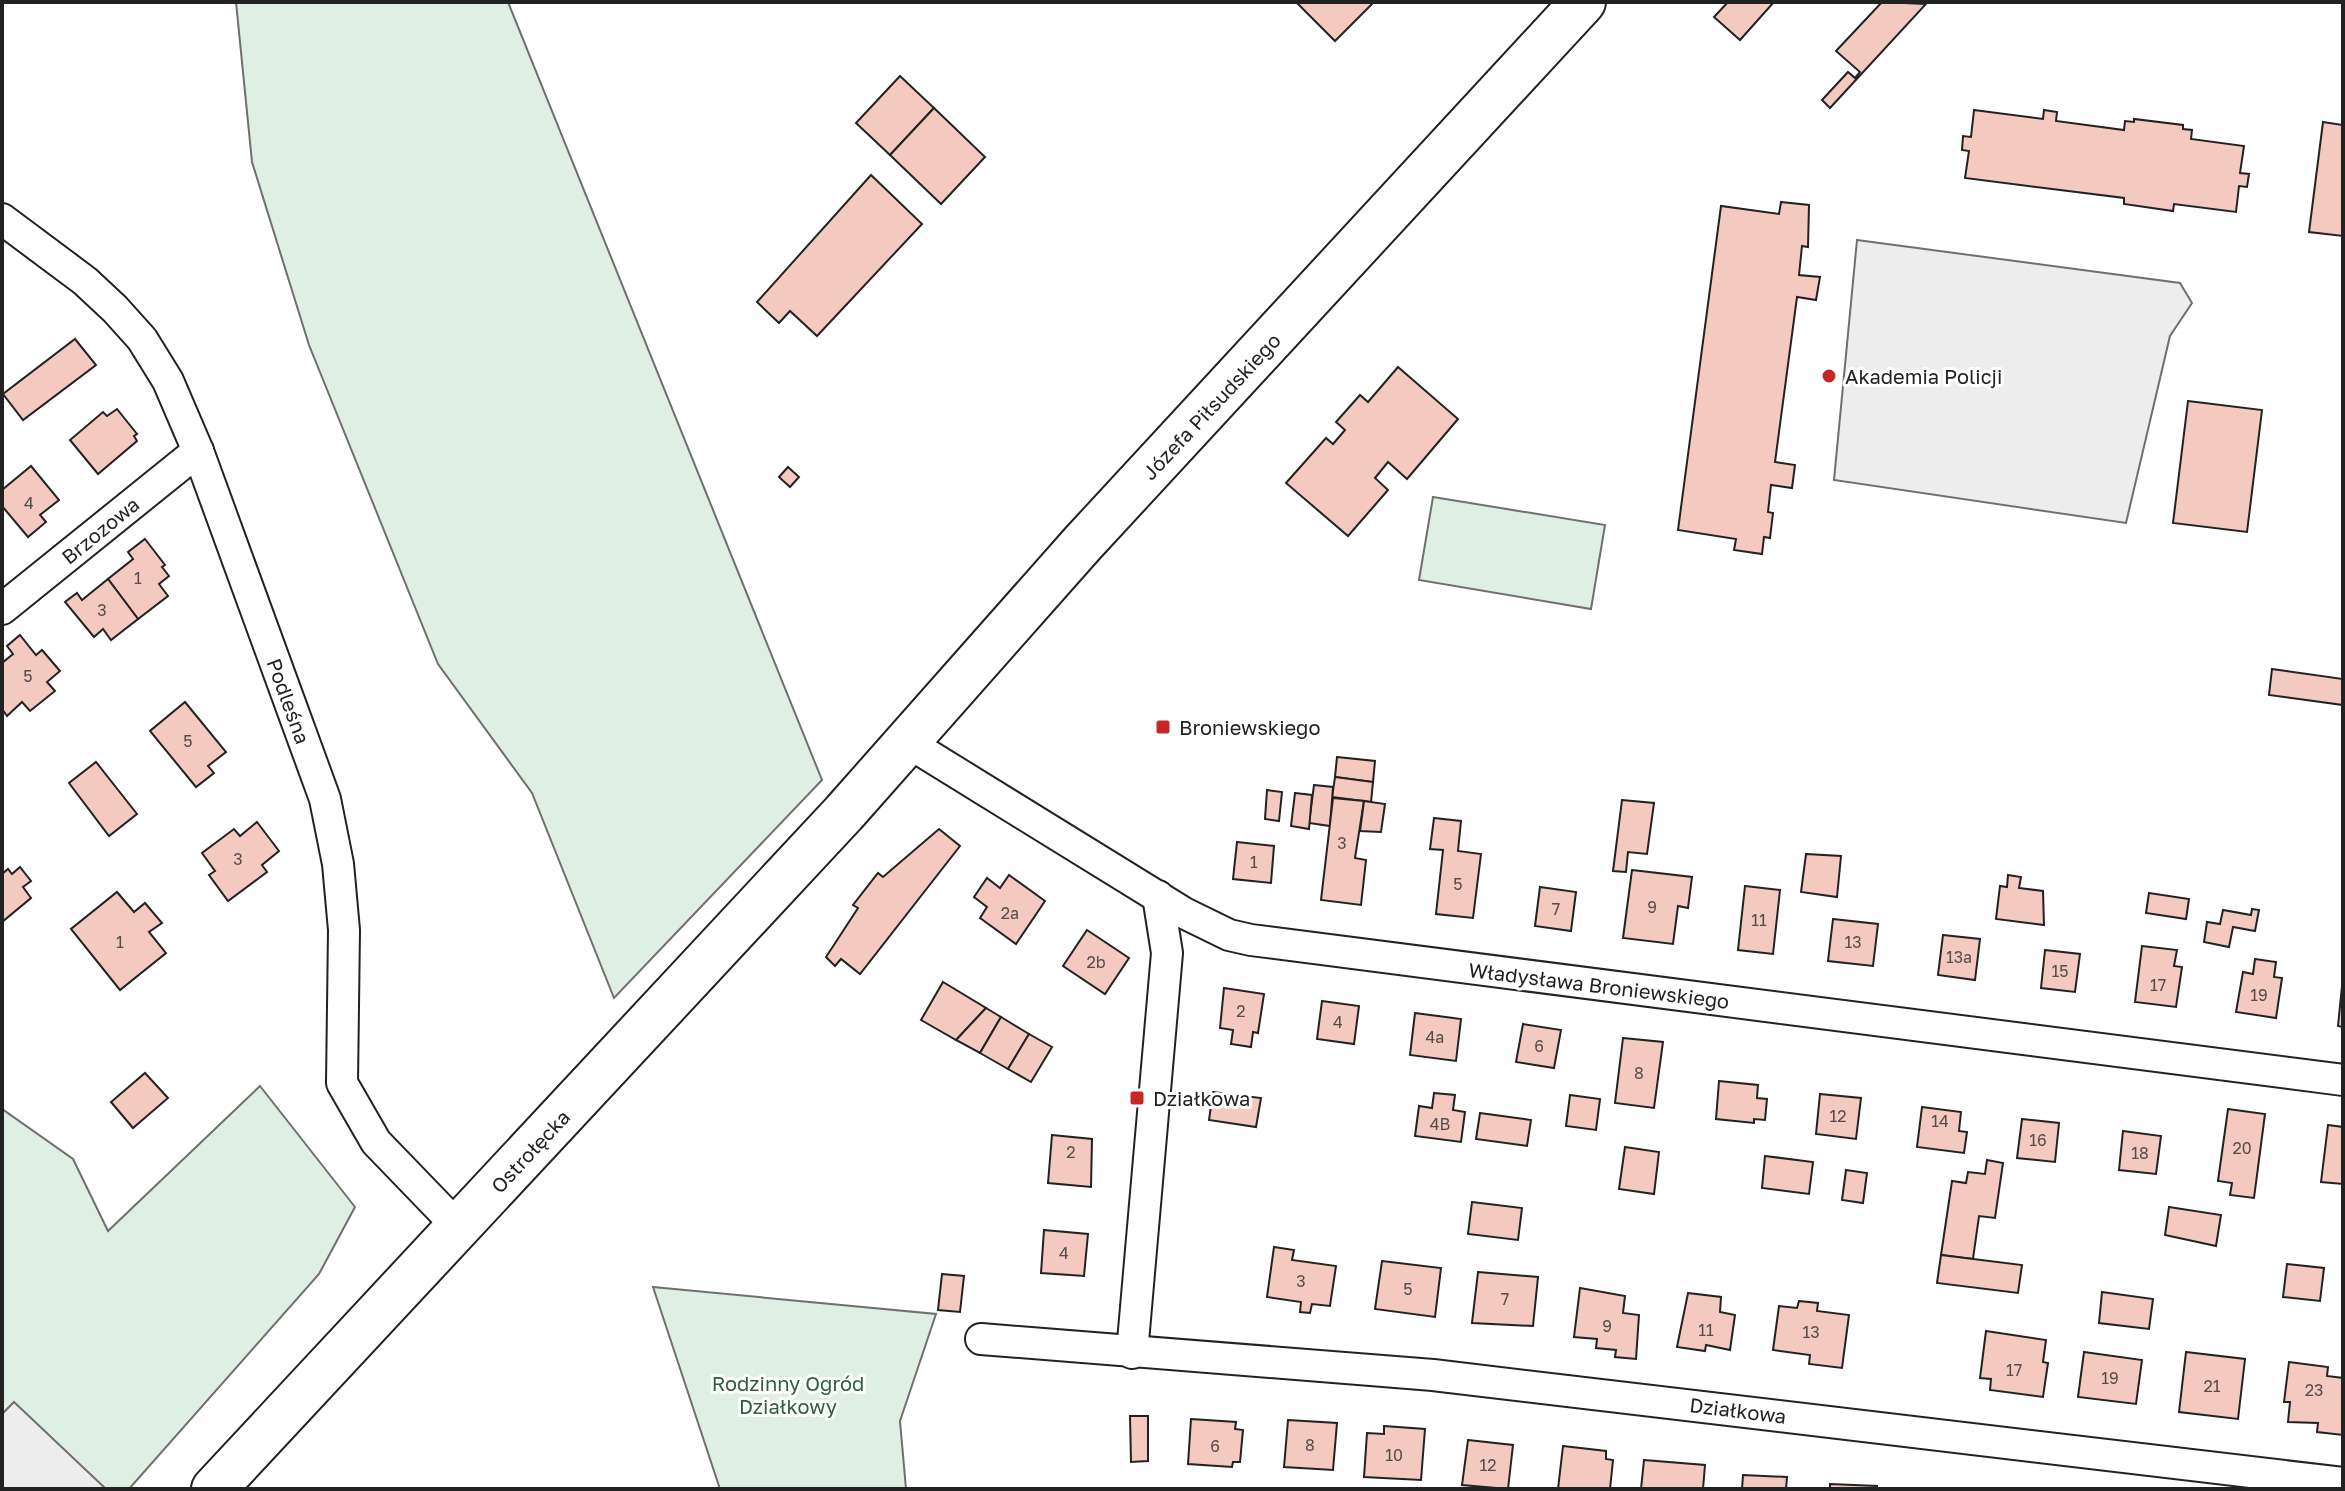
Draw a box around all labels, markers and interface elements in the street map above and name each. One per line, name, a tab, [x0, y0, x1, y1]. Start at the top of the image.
street label: Józefa Piłsudskiego	[1137, 328, 1285, 484]
place label: Akademia Policji	[1845, 364, 2002, 388]
marker: Akademia Policji	[1820, 367, 1838, 385]
street label: Brzozowa	[56, 492, 144, 568]
house number: 4	[24, 493, 34, 513]
house number: 1	[134, 568, 142, 588]
house number: 3	[97, 600, 107, 620]
street label: Podleśna	[262, 655, 316, 747]
house number: 5	[23, 666, 33, 686]
place label: Broniewskiego	[1179, 715, 1320, 739]
marker: Broniewskiego	[1154, 718, 1172, 736]
house number: 5	[183, 731, 193, 751]
house number: 3	[1337, 833, 1347, 853]
house number: 3	[233, 849, 243, 869]
house number: 1	[1250, 852, 1258, 872]
house number: 5	[1453, 874, 1463, 894]
house number: 9	[1647, 897, 1657, 917]
house number: 7	[1552, 899, 1560, 919]
house number: 2a	[1001, 903, 1019, 923]
house number: 11	[1751, 910, 1767, 930]
house number: 1	[116, 932, 124, 952]
house number: 13	[1844, 932, 1862, 952]
house number: 13a	[1946, 947, 1972, 967]
house number: 2b	[1086, 952, 1106, 972]
street label: Władysława Broniewskiego	[1467, 957, 1731, 1013]
house number: 15	[2051, 961, 2069, 981]
house number: 17	[2150, 975, 2166, 995]
house number: 19	[2250, 985, 2268, 1005]
house number: 2	[1236, 1001, 1246, 1021]
house number: 4	[1333, 1012, 1343, 1032]
house number: 4a	[1426, 1027, 1444, 1047]
house number: 6	[1534, 1036, 1544, 1056]
house number: 8	[1634, 1063, 1644, 1083]
place label: Działkowa	[1153, 1086, 1250, 1110]
marker: Działkowa	[1128, 1089, 1146, 1107]
street label: Ostrołęcka	[486, 1105, 574, 1197]
house number: 12	[1829, 1106, 1847, 1126]
house number: 14	[1931, 1111, 1949, 1131]
house number: 4B	[1430, 1114, 1450, 1134]
house number: 16	[2029, 1130, 2047, 1150]
house number: 20	[2232, 1138, 2252, 1158]
house number: 2	[1066, 1142, 1076, 1162]
house number: 18	[2131, 1143, 2149, 1163]
house number: 4	[1059, 1243, 1069, 1263]
house number: 3	[1296, 1271, 1306, 1291]
house number: 5	[1403, 1279, 1413, 1299]
house number: 7	[1501, 1289, 1509, 1309]
house number: 9	[1602, 1316, 1612, 1336]
house number: 11	[1698, 1320, 1714, 1340]
house number: 13	[1802, 1322, 1820, 1342]
house number: 17	[2006, 1360, 2022, 1380]
house number: 19	[2101, 1368, 2119, 1388]
park label: Rodzinny Ogród Działkowy	[712, 1371, 864, 1418]
house number: 21	[2203, 1376, 2221, 1396]
house number: 23	[2305, 1380, 2323, 1400]
street label: Działkowa	[1688, 1392, 1788, 1428]
house number: 8	[1305, 1435, 1315, 1455]
house number: 6	[1210, 1436, 1220, 1456]
house number: 10	[1385, 1445, 1403, 1465]
house number: 12	[1479, 1455, 1497, 1475]

